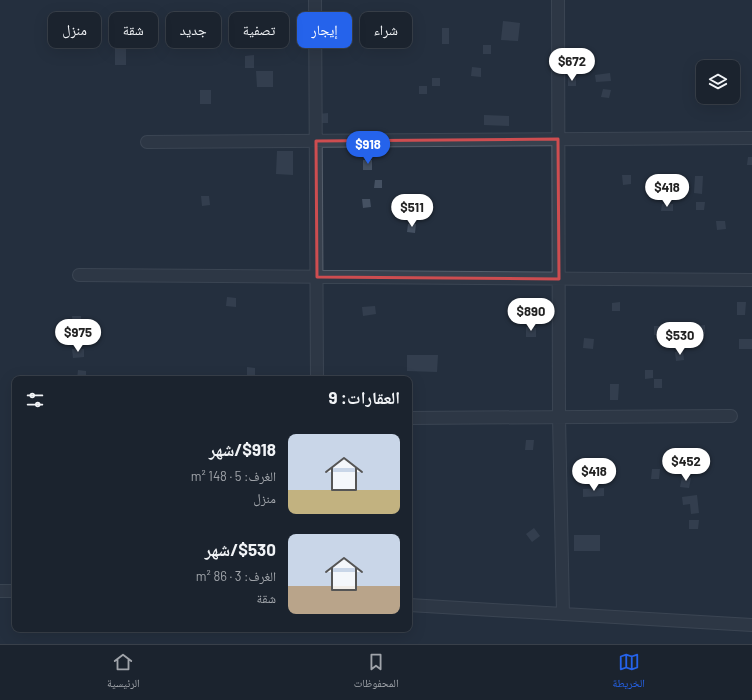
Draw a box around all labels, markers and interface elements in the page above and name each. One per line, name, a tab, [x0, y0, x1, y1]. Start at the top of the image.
chip: منزل	[48, 12, 101, 48]
chip: شقة	[109, 12, 158, 48]
chip: جديد	[166, 12, 221, 48]
chip: تصفية	[229, 12, 289, 48]
chip: إيجار	[297, 12, 352, 48]
chip: شراء	[360, 12, 412, 48]
pin: $672	[548, 48, 596, 82]
text: $672	[558, 53, 586, 69]
map controls	[696, 60, 740, 104]
button: layers	[696, 60, 740, 104]
pin: $918	[344, 131, 392, 165]
text: $918	[355, 136, 381, 152]
pin: $418	[643, 174, 691, 208]
text: $418	[654, 179, 680, 195]
pin: $511	[388, 194, 436, 228]
text: $511	[400, 199, 424, 215]
pin: $890	[507, 298, 555, 332]
text: $890	[517, 303, 545, 319]
pin: $975	[54, 319, 102, 353]
pin: $530	[656, 322, 704, 356]
text: $975	[64, 324, 92, 340]
text: $530	[666, 327, 694, 343]
text: العقارات: 9	[328, 387, 400, 407]
icon: filters	[24, 389, 46, 411]
text: $918/شهر	[209, 439, 276, 459]
pin: $452	[662, 448, 710, 482]
icon: home	[320, 450, 368, 498]
text: $452	[671, 453, 701, 469]
pin: $418	[570, 458, 618, 492]
text: $418	[581, 463, 607, 479]
text: الغرف: 5 · 148 m²	[191, 468, 276, 484]
text: منزل	[253, 490, 276, 506]
text: $530/شهر	[205, 539, 276, 559]
icon: home	[320, 550, 368, 598]
text: الغرف: 3 · 86 m²	[196, 568, 276, 584]
text: شقة	[257, 590, 276, 606]
tab: الرئيسية	[107, 651, 140, 694]
tab: المحفوظات	[354, 651, 399, 694]
tab: الخريطة	[613, 651, 645, 694]

